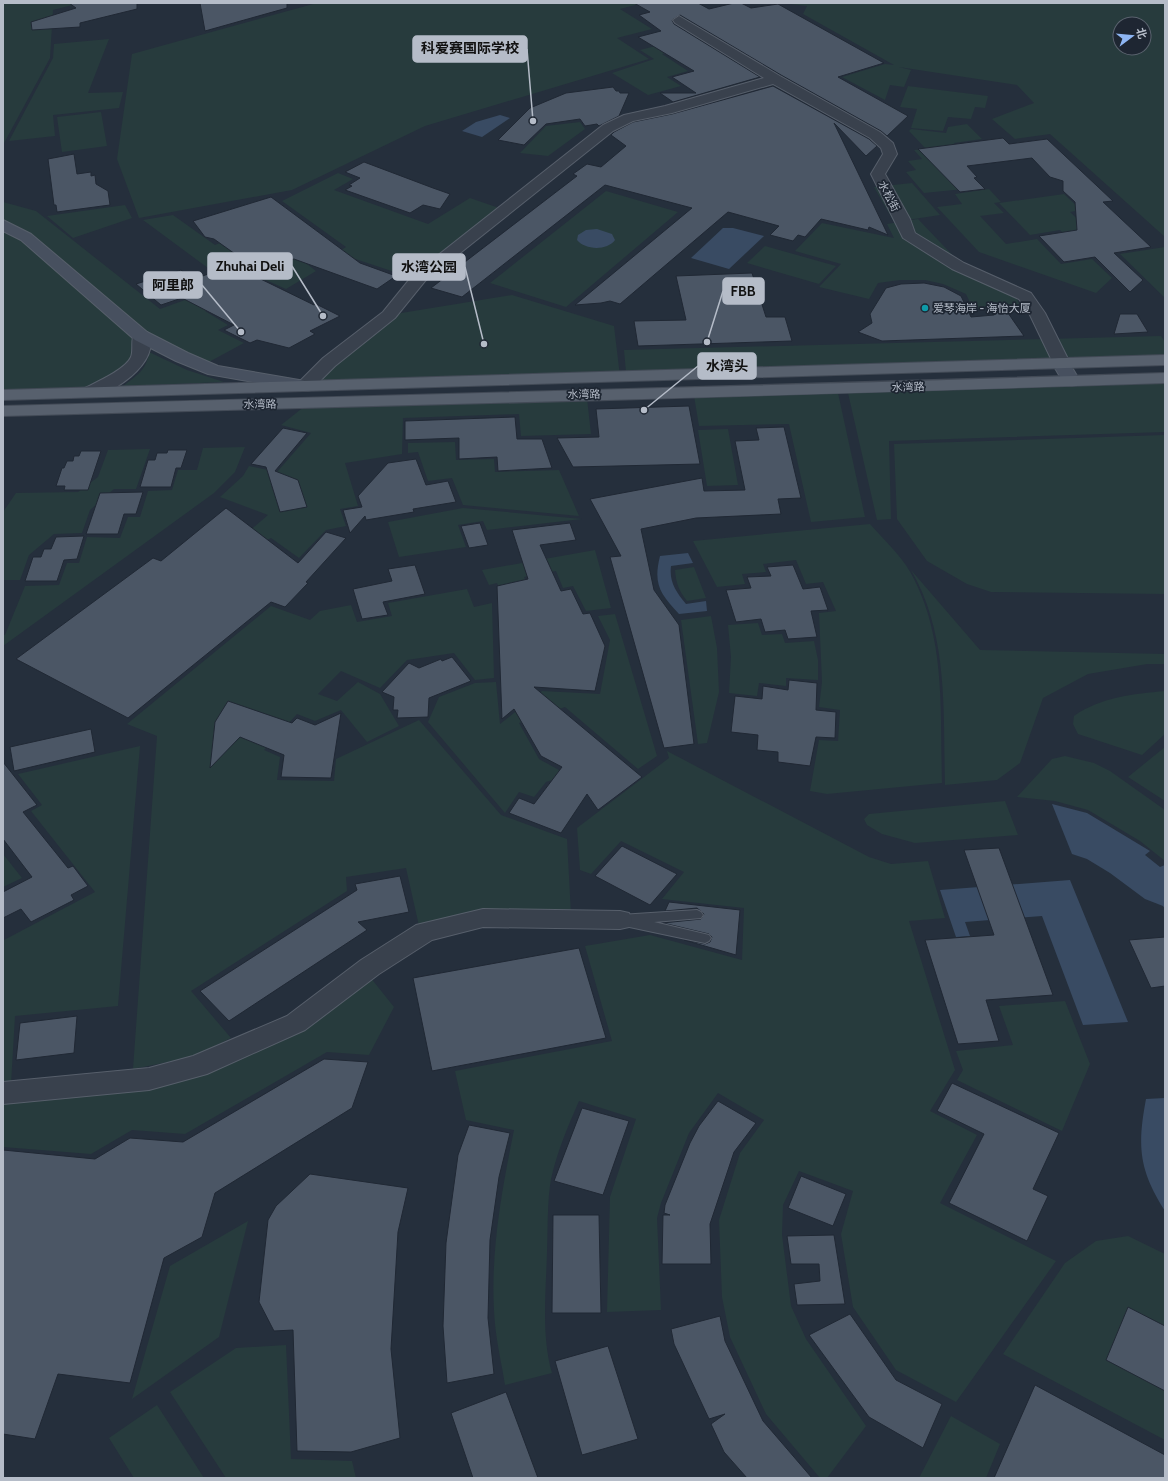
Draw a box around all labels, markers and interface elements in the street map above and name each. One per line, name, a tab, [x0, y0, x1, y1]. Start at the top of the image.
north arrow	[1112, 16, 1152, 56]
text: 北	[1133, 26, 1150, 40]
callout: 科爱赛国际学校	[413, 36, 527, 62]
text: 科爱赛国际学校	[421, 39, 519, 57]
street label: 水松街	[875, 178, 903, 214]
callout: Zhuhai Deli	[208, 253, 292, 279]
callout: 水湾公园	[393, 254, 465, 280]
text: Zhuhai Deli	[216, 257, 284, 275]
text: 水湾公园	[401, 258, 457, 276]
callout: 阿里郎	[144, 272, 202, 298]
text: 阿里郎	[152, 276, 194, 294]
callout: FBB	[723, 278, 764, 304]
text: FBB	[731, 282, 756, 300]
place label: 爱琴海岸 - 海怡大厦	[933, 301, 1031, 315]
marker: 爱琴海岸 - 海怡大厦	[920, 303, 930, 313]
callout: 水湾头	[698, 353, 756, 379]
text: 水湾头	[706, 357, 748, 375]
street label: 水湾路	[891, 379, 925, 395]
street label: 水湾路	[567, 387, 601, 401]
street label: 水湾路	[243, 397, 277, 411]

